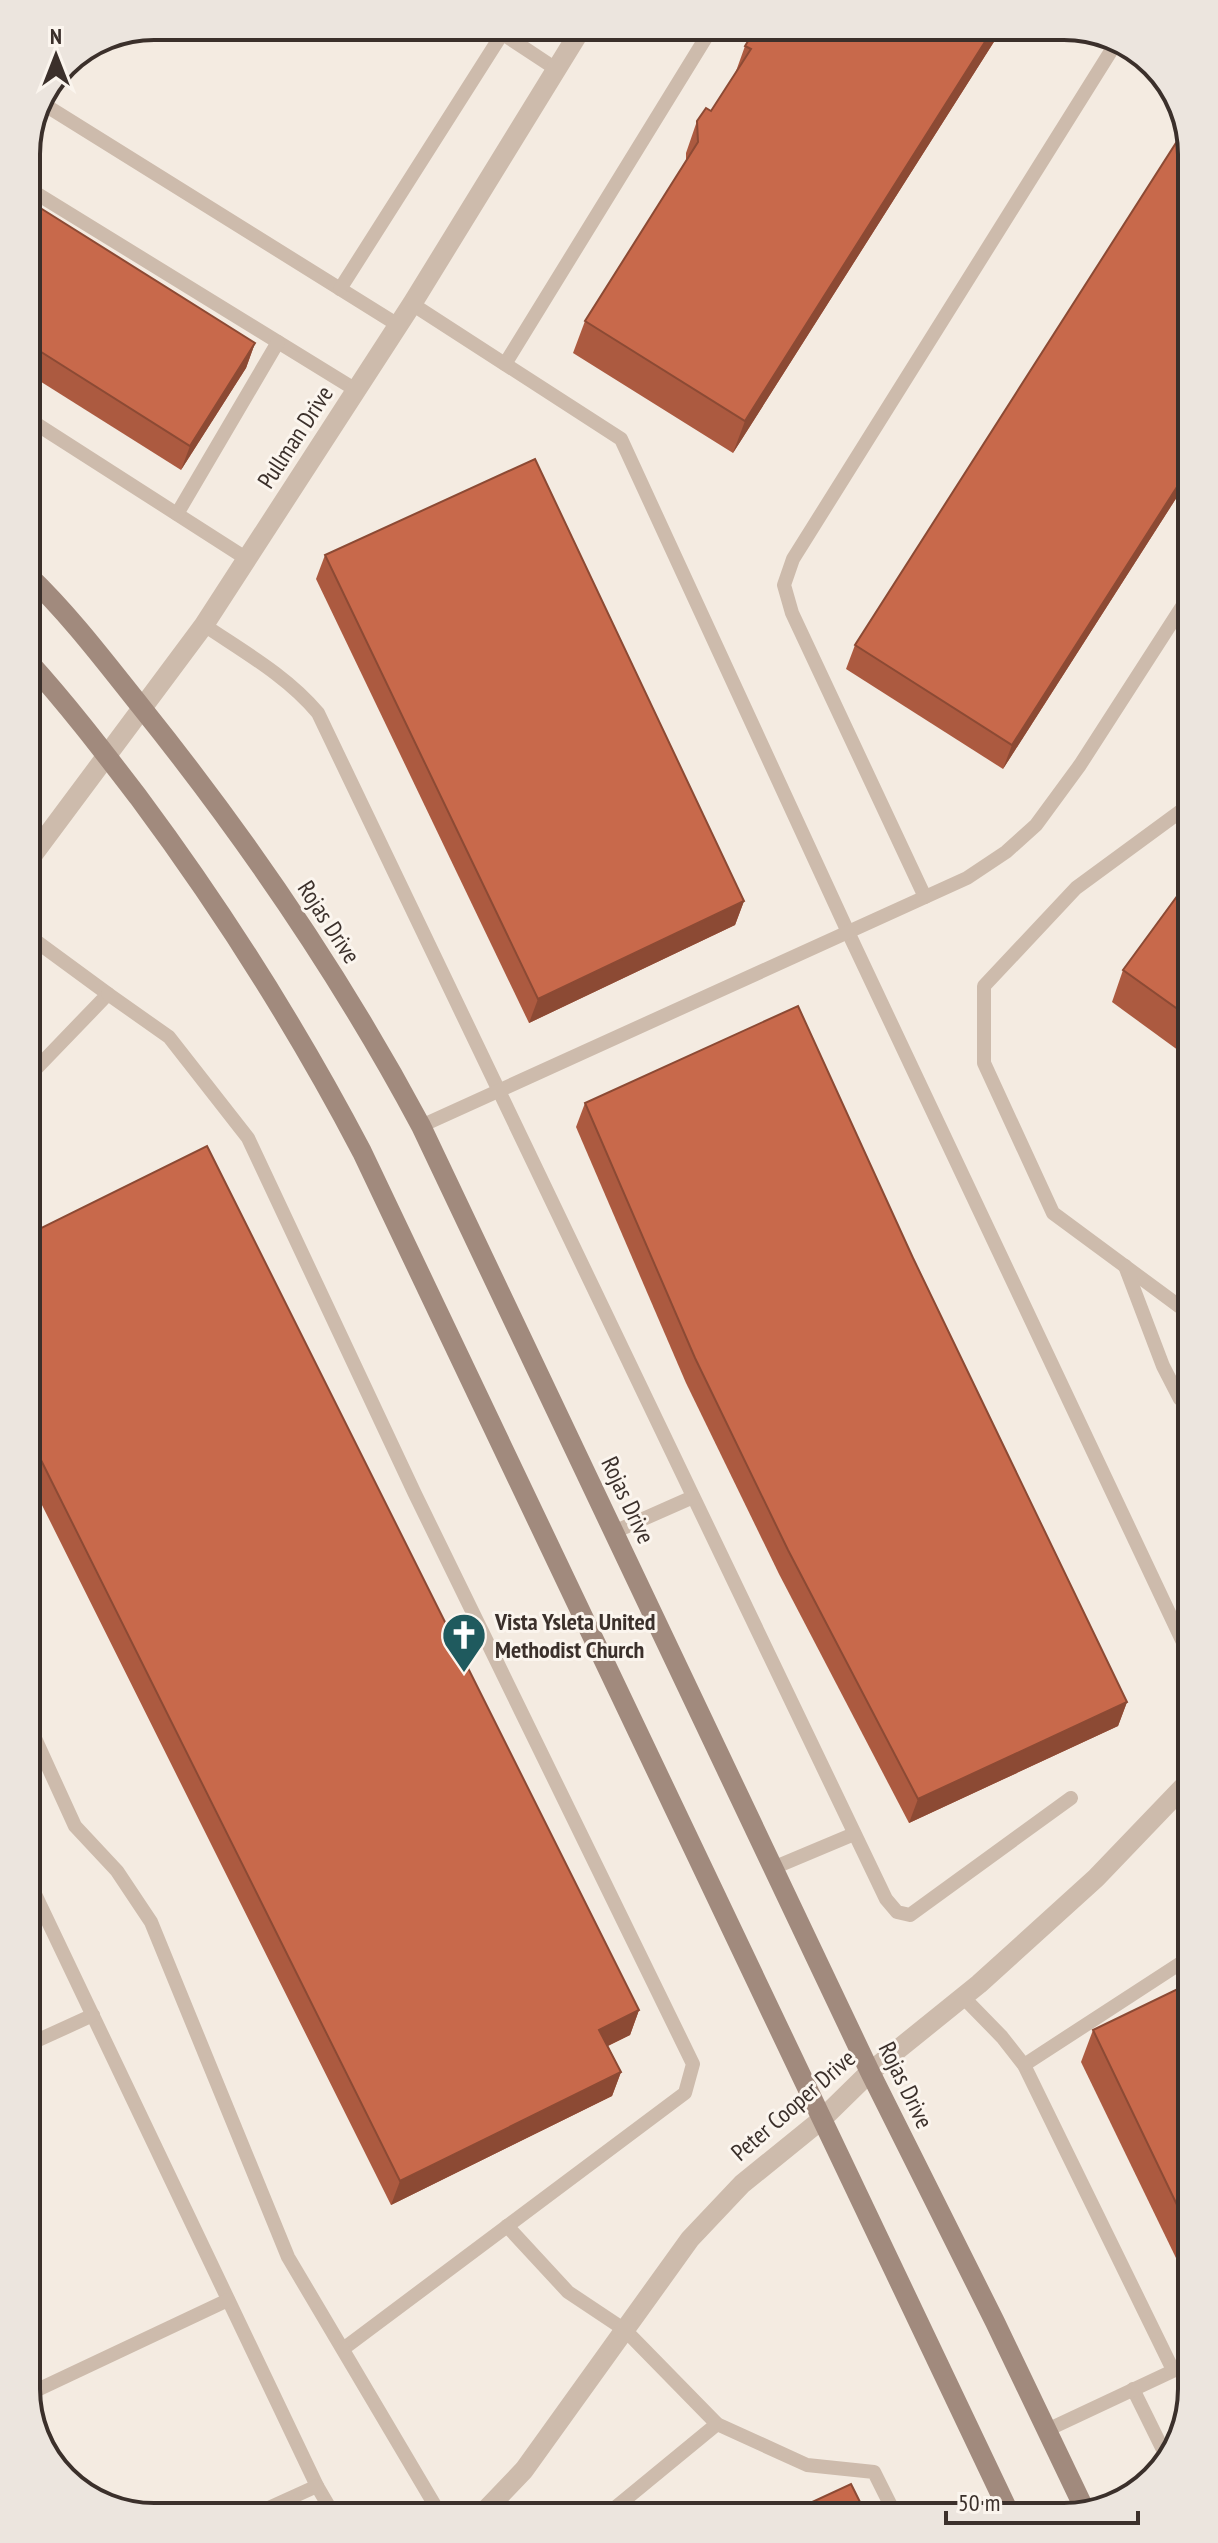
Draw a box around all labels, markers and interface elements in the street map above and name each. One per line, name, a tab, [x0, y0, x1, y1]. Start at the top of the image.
north arrow	[16, 16, 96, 96]
text: N	[50, 22, 62, 50]
street label: Pullman Drive	[250, 380, 340, 494]
street label: Rojas Drive	[291, 875, 367, 969]
street label: Rojas Drive	[594, 1452, 662, 1548]
place label: Vista Ysleta United Methodist Church	[494, 1606, 655, 1665]
church icon: Vista Ysleta United Methodist Church	[440, 1611, 488, 1674]
street label: Rojas Drive	[872, 2037, 940, 2133]
street label: Peter Cooper Drive	[724, 2043, 862, 2167]
scale bar	[946, 2475, 1138, 2525]
text: 50 m	[958, 2487, 1000, 2518]

